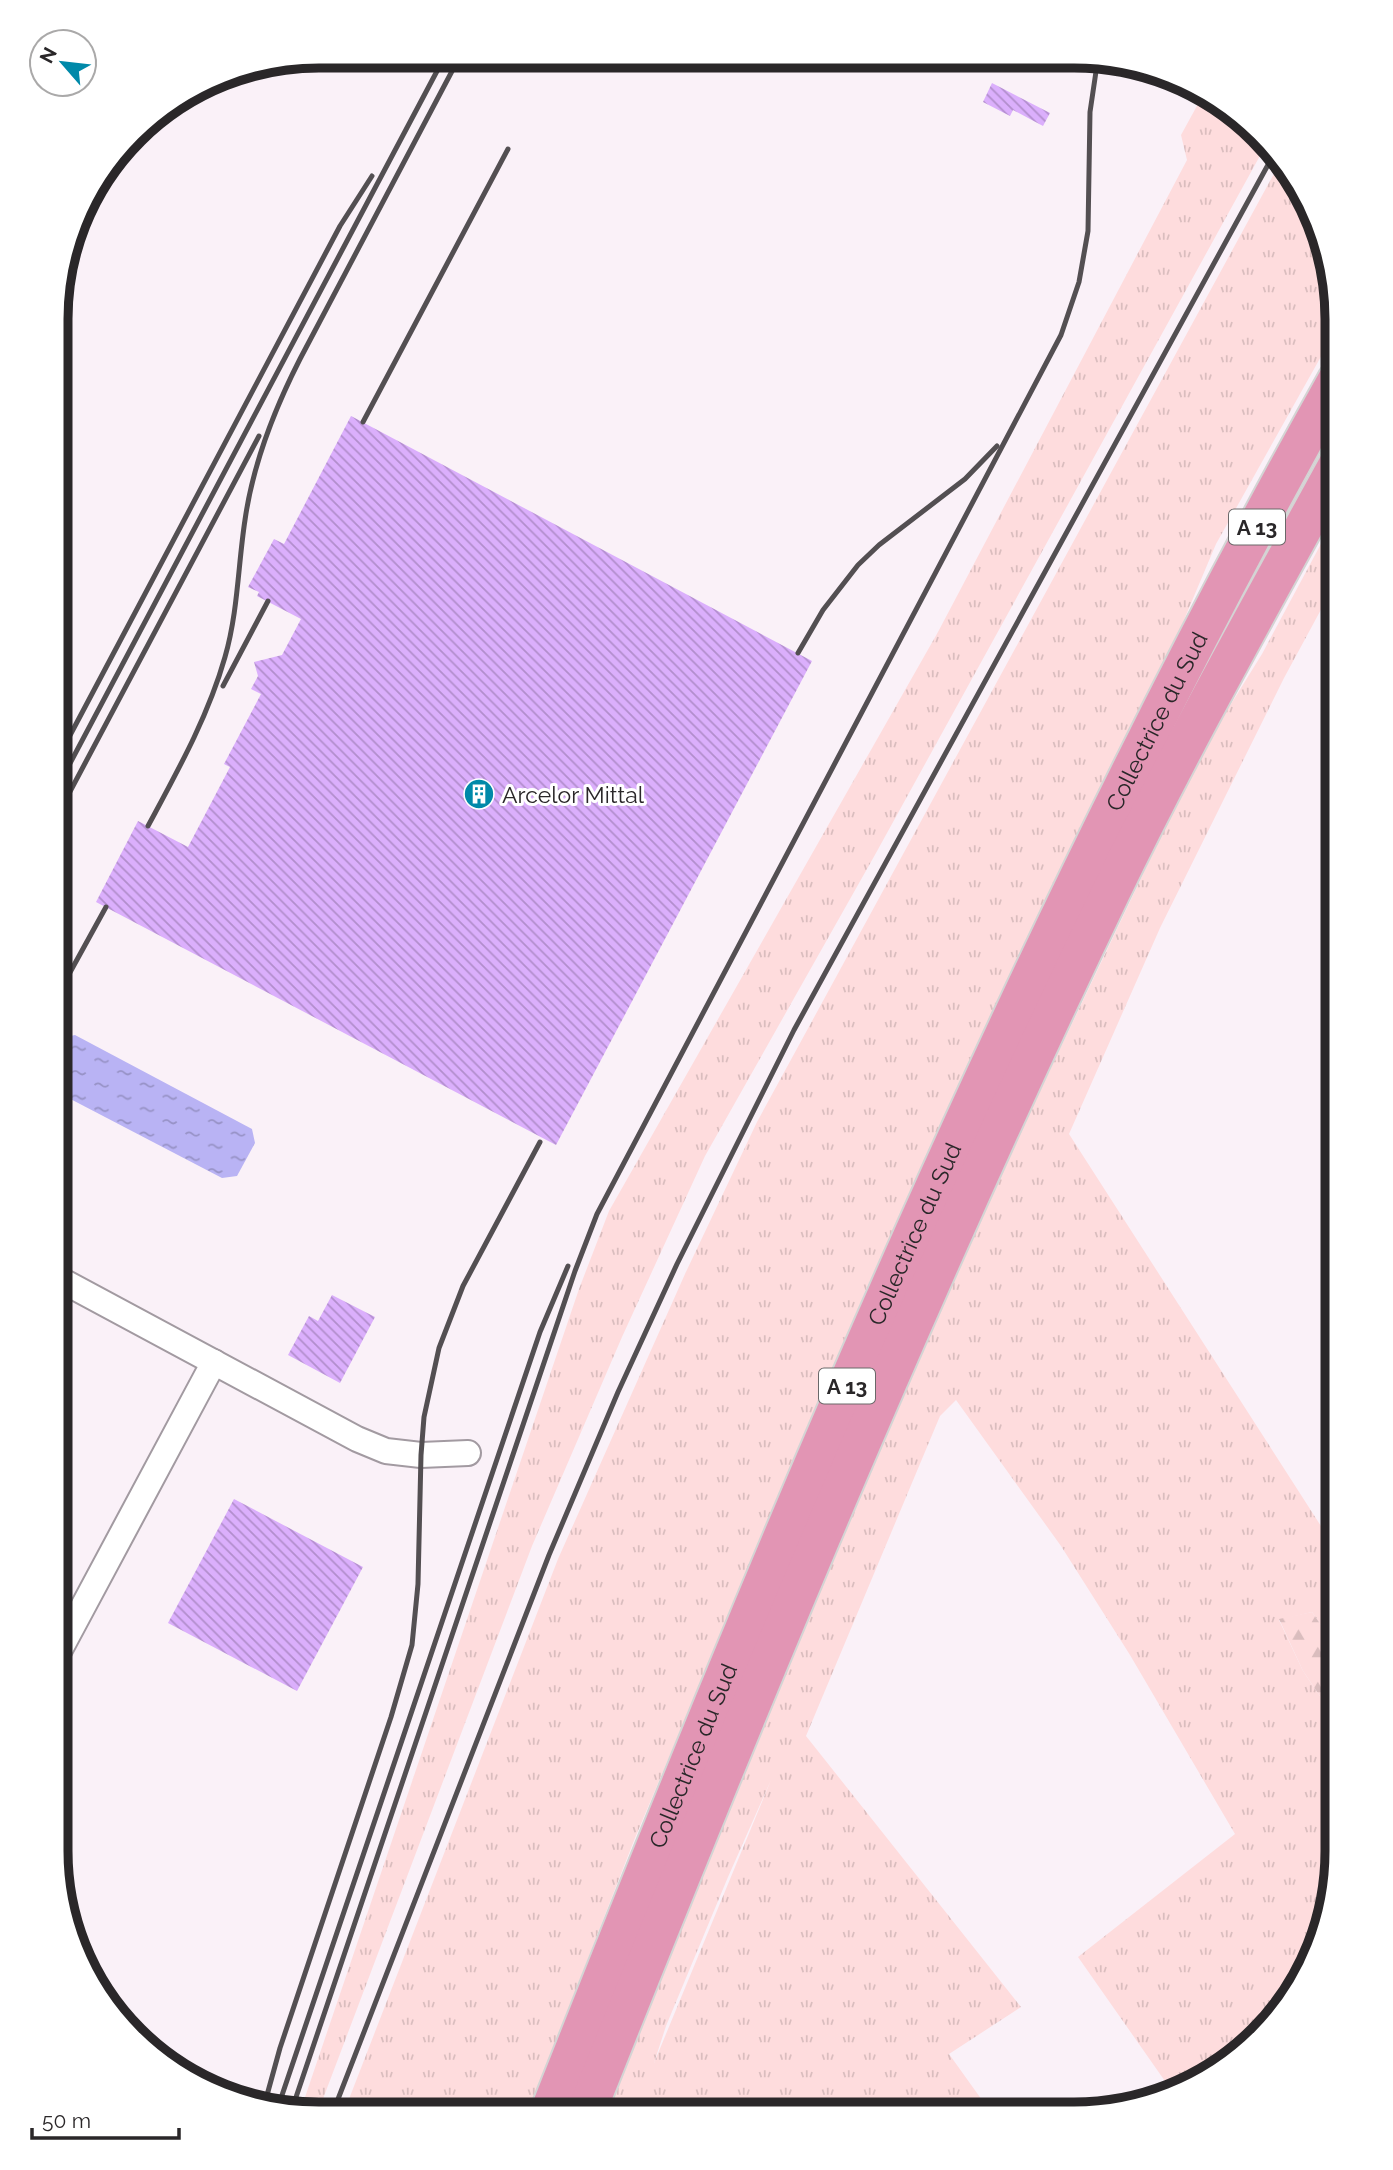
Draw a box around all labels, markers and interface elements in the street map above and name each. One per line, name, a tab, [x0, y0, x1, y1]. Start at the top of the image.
north arrow	[28, 28, 98, 98]
text: N	[35, 43, 61, 67]
road number: A 13	[1229, 510, 1285, 544]
street label: Collectrice du Sud	[1100, 627, 1212, 815]
building icon: Arcelor Mittal	[462, 777, 496, 811]
place label: Arcelor Mittal	[502, 781, 645, 808]
street label: Collectrice du Sud	[861, 1138, 966, 1329]
road number: A 13	[819, 1368, 875, 1404]
street label: Collectrice du Sud	[643, 1659, 742, 1852]
scale bar	[32, 2096, 178, 2140]
text: 50 m	[42, 2108, 91, 2133]

